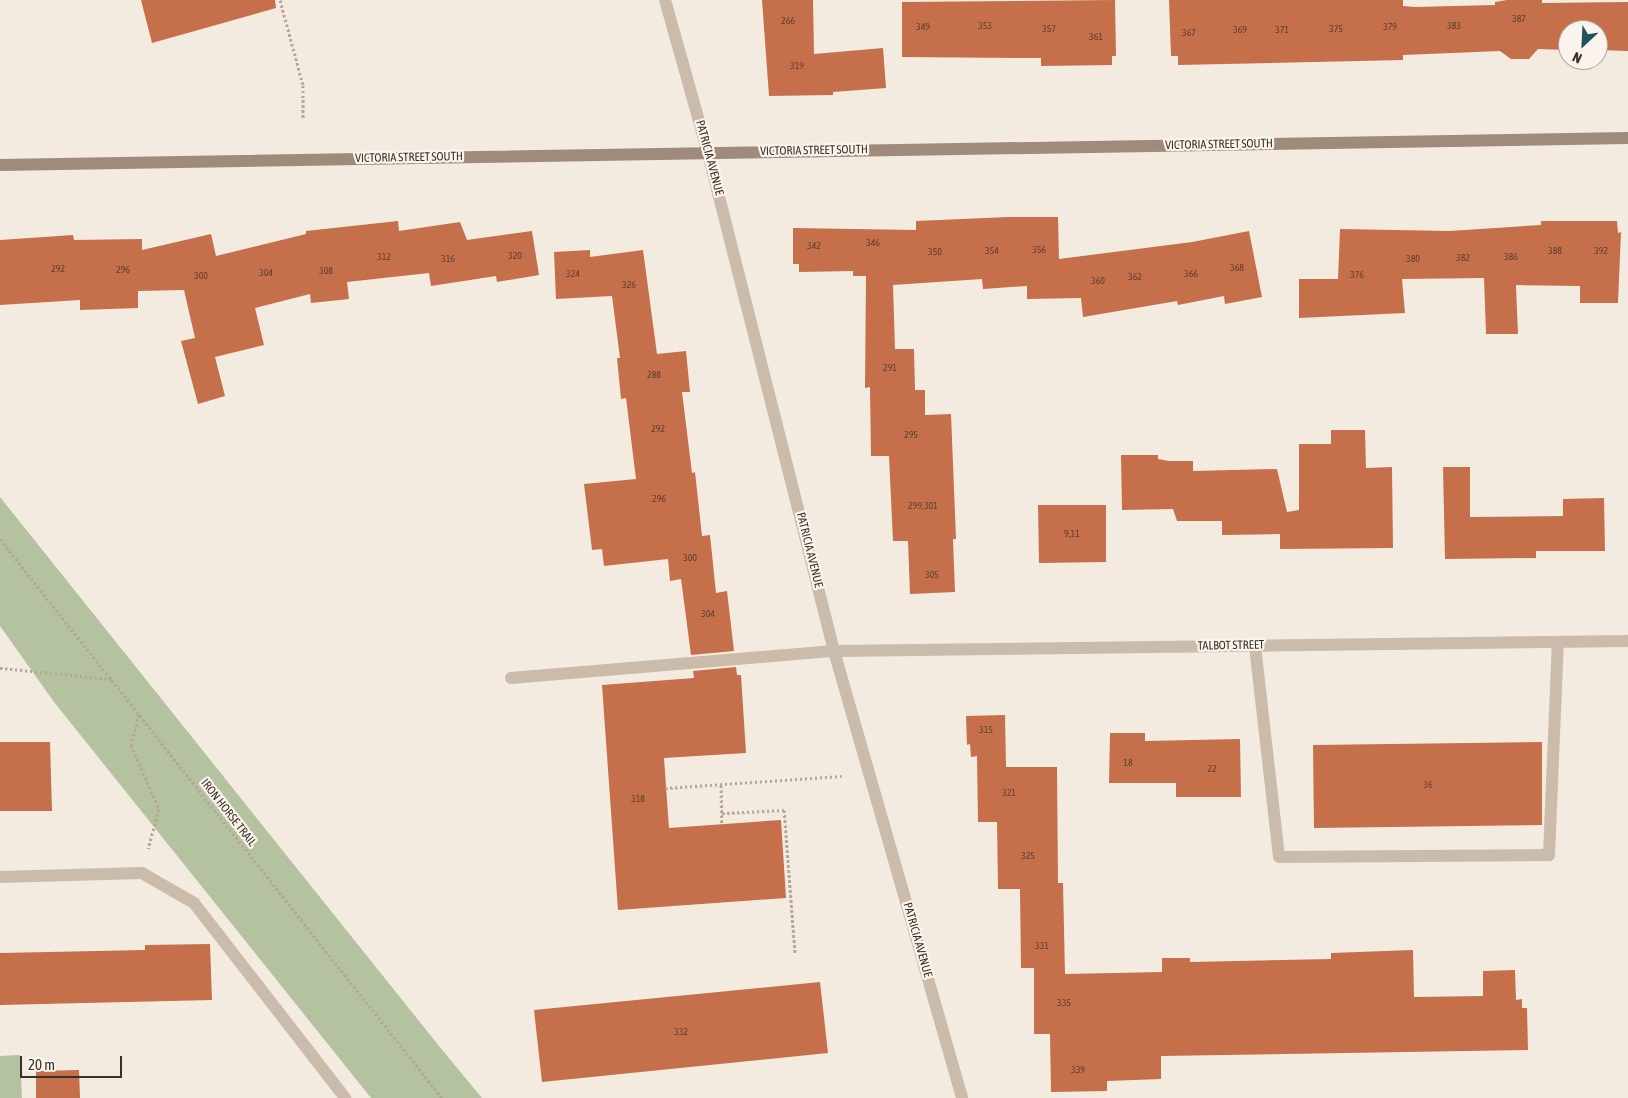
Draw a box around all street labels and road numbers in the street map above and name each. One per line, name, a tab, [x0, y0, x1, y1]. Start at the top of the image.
street label: PATRICIA AVENUE	[692, 119, 726, 197]
street label: VICTORIA STREET SOUTH	[1165, 137, 1273, 153]
street label: VICTORIA STREET SOUTH	[760, 143, 868, 159]
street label: VICTORIA STREET SOUTH	[355, 150, 463, 166]
street label: PATRICIA AVENUE	[793, 511, 825, 589]
street label: TALBOT STREET	[1198, 638, 1264, 654]
street label: IRON HORSE TRAIL	[197, 777, 259, 849]
street label: PATRICIA AVENUE	[899, 901, 935, 979]

